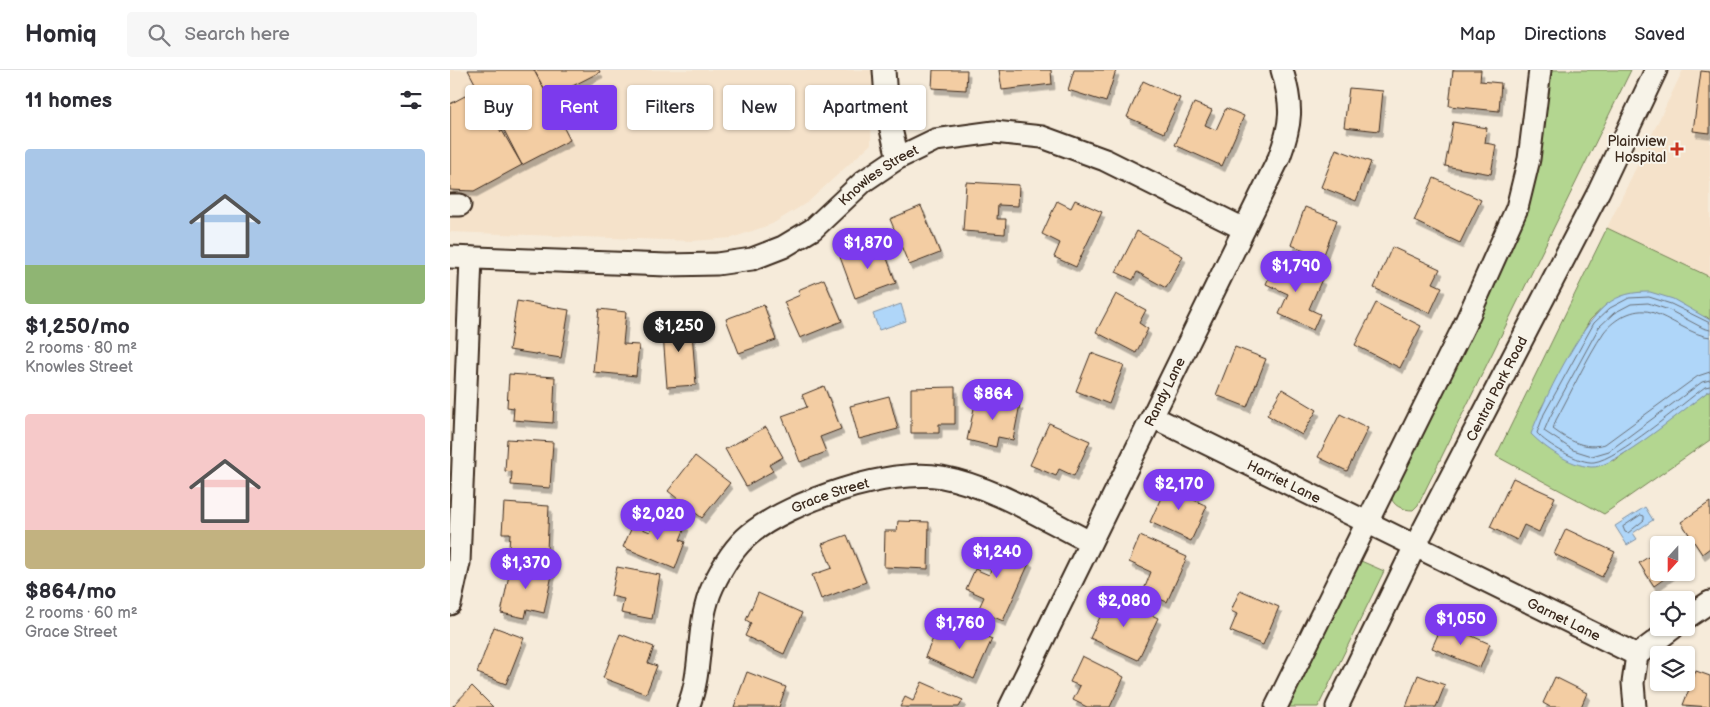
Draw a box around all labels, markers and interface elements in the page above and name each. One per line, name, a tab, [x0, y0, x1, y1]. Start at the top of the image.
search box	[127, 12, 477, 57]
text: Homiq	[25, 20, 97, 49]
icon: search	[145, 21, 173, 49]
text: Search here	[185, 23, 290, 46]
text: Map	[1460, 24, 1496, 45]
text: Directions	[1524, 24, 1606, 45]
text: Saved	[1634, 24, 1685, 45]
chip: Buy	[465, 85, 532, 130]
chip: Rent	[542, 85, 617, 130]
chip: Filters	[627, 85, 713, 130]
chip: New	[723, 85, 795, 130]
chip: Apartment	[805, 85, 926, 130]
icon: filters	[397, 86, 425, 114]
text: 11 homes	[25, 88, 112, 113]
place label: Plainview Hospital	[1607, 133, 1667, 166]
street label: Knowles Street	[835, 141, 922, 210]
marker: Plainview Hospital	[1670, 142, 1684, 156]
icon: home	[180, 181, 270, 271]
pin: $1,870	[827, 228, 909, 270]
text: $1,870	[843, 234, 893, 253]
pin: $1,790	[1255, 250, 1337, 293]
text: $1,790	[1271, 257, 1321, 276]
pin: $1,250	[638, 310, 720, 353]
text: $1,250/mo	[25, 314, 130, 339]
text: $1,250	[654, 317, 704, 336]
street label: Central Park Road	[1463, 334, 1531, 444]
text: 2 rooms · 80 m²	[25, 339, 137, 358]
street label: Randy Lane	[1141, 355, 1189, 429]
text: Knowles Street	[25, 358, 133, 377]
pin: $864	[963, 378, 1023, 421]
text: $864	[973, 385, 1013, 404]
icon: home	[180, 446, 270, 536]
street label: Harriet Lane	[1244, 457, 1323, 507]
pin: $2,170	[1138, 468, 1220, 511]
street label: Grace Street	[789, 474, 871, 517]
text: $2,170	[1154, 475, 1204, 494]
pin: $2,020	[617, 498, 699, 541]
text: $2,020	[632, 505, 684, 524]
pin: $1,240	[956, 536, 1038, 579]
north arrow	[1650, 536, 1695, 581]
map controls	[1650, 536, 1695, 691]
text: $1,240	[972, 543, 1022, 562]
pin: $1,370	[485, 548, 567, 590]
text: $1,370	[502, 554, 550, 573]
text: $864/mo	[25, 579, 116, 604]
pin: $2,080	[1083, 586, 1165, 628]
button: locate	[1650, 591, 1695, 636]
text: $2,080	[1097, 592, 1151, 611]
street label: Garnet Lane	[1524, 594, 1603, 645]
text: 2 rooms · 60 m²	[25, 604, 138, 623]
pin: $1,050	[1420, 604, 1502, 646]
pin: $1,760	[919, 608, 1001, 650]
text: $1,050	[1436, 610, 1486, 629]
text: $1,760	[935, 614, 985, 633]
text: Grace Street	[25, 623, 117, 642]
button: layers	[1650, 646, 1695, 691]

